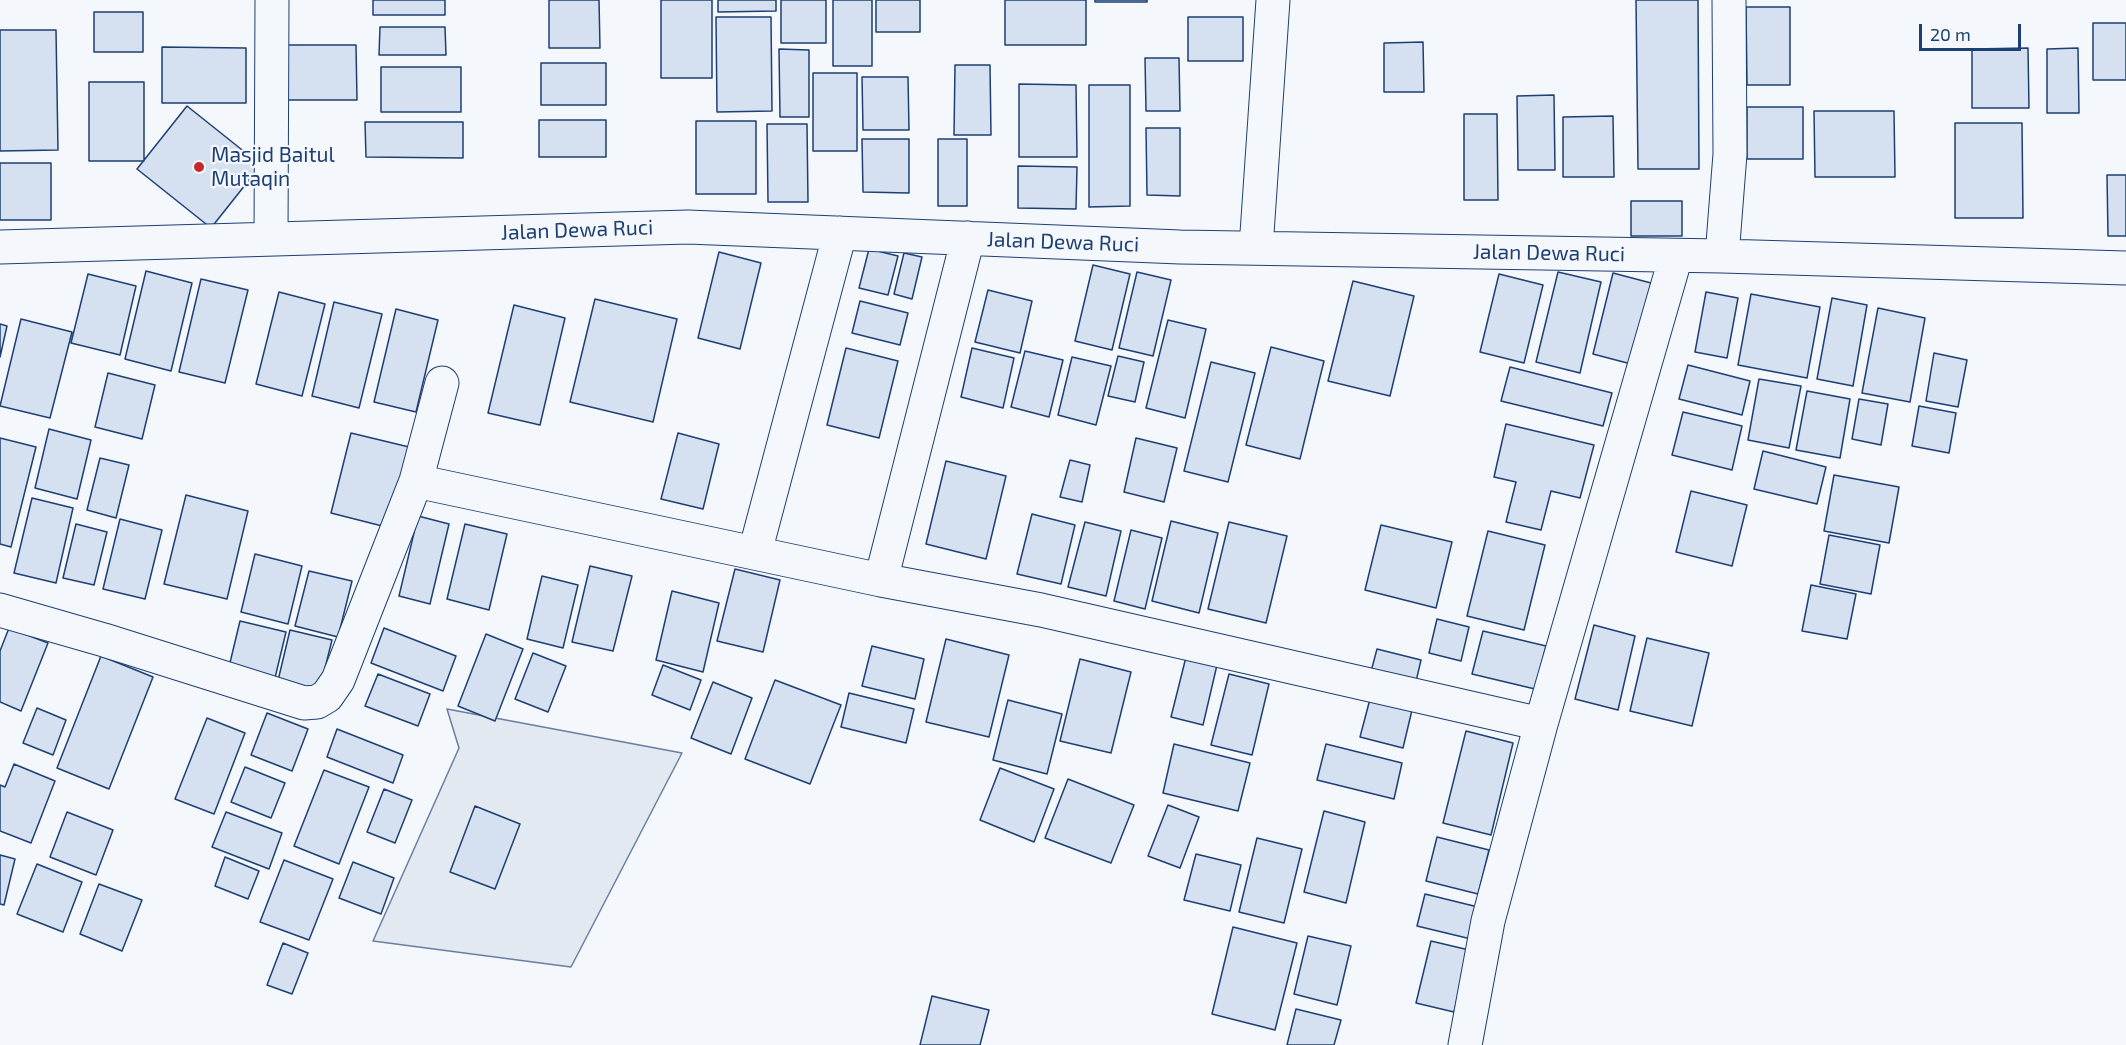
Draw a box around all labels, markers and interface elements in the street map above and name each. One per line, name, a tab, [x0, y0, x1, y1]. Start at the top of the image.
scale bar	[1922, 12, 2024, 50]
text: 20 m	[1930, 23, 1971, 45]
place label: Masjid Baitul Mutaqin	[211, 142, 335, 192]
marker: Masjid Baitul Mutaqin	[192, 160, 206, 174]
street label: Jalan Dewa Ruci	[500, 215, 654, 245]
street label: Jalan Dewa Ruci	[986, 227, 1140, 257]
street label: Jalan Dewa Ruci	[1473, 239, 1625, 267]

